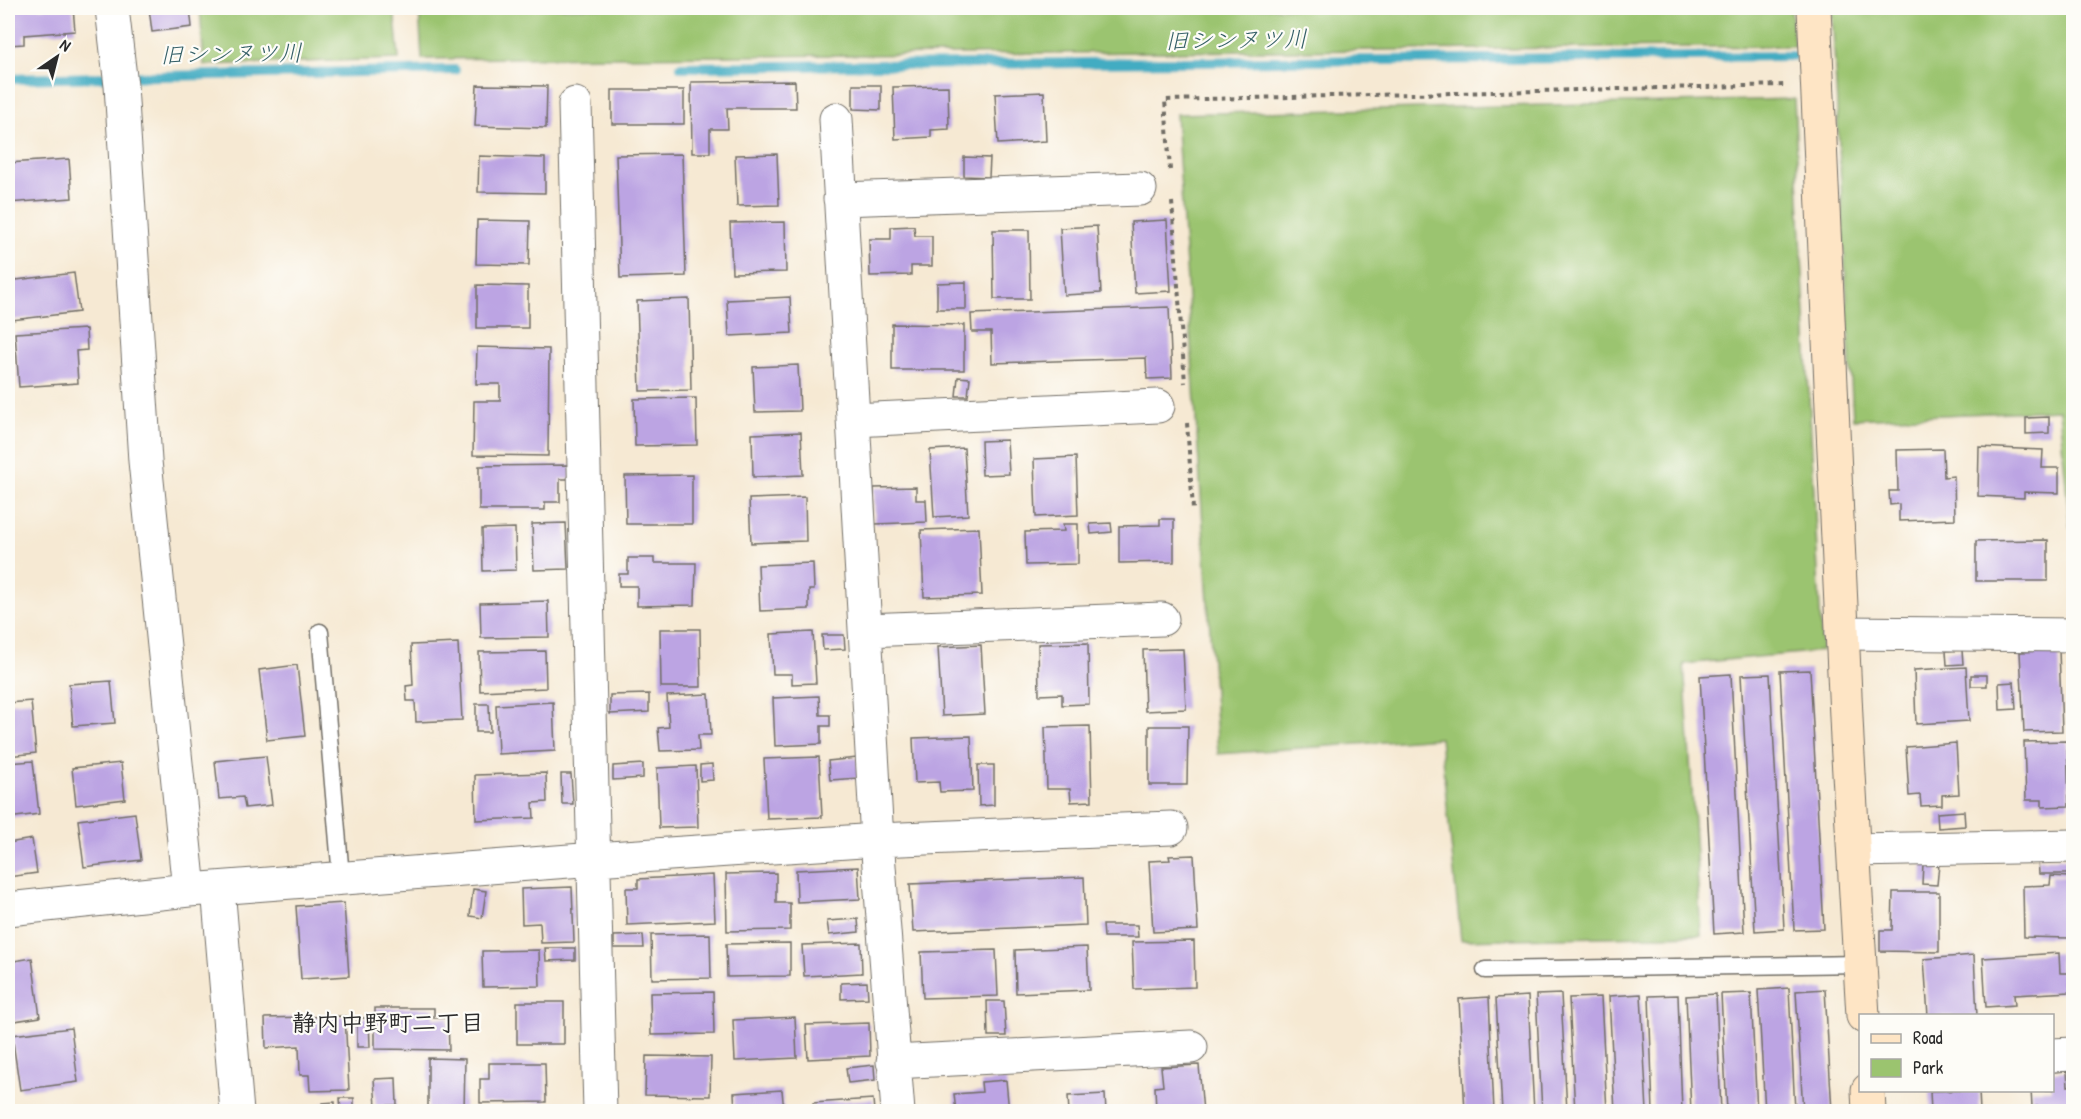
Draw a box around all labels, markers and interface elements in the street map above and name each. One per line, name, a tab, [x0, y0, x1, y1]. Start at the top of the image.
water label: 旧シンヌツ川	[1164, 22, 1308, 56]
north arrow	[27, 27, 87, 87]
text: N	[56, 33, 76, 56]
water label: 旧シンヌツ川	[159, 36, 303, 70]
district label: 静内中野町二丁目	[292, 1006, 484, 1038]
legend	[1859, 1014, 2054, 1092]
text: Road	[1913, 1025, 1943, 1050]
text: Park	[1913, 1055, 1944, 1080]

